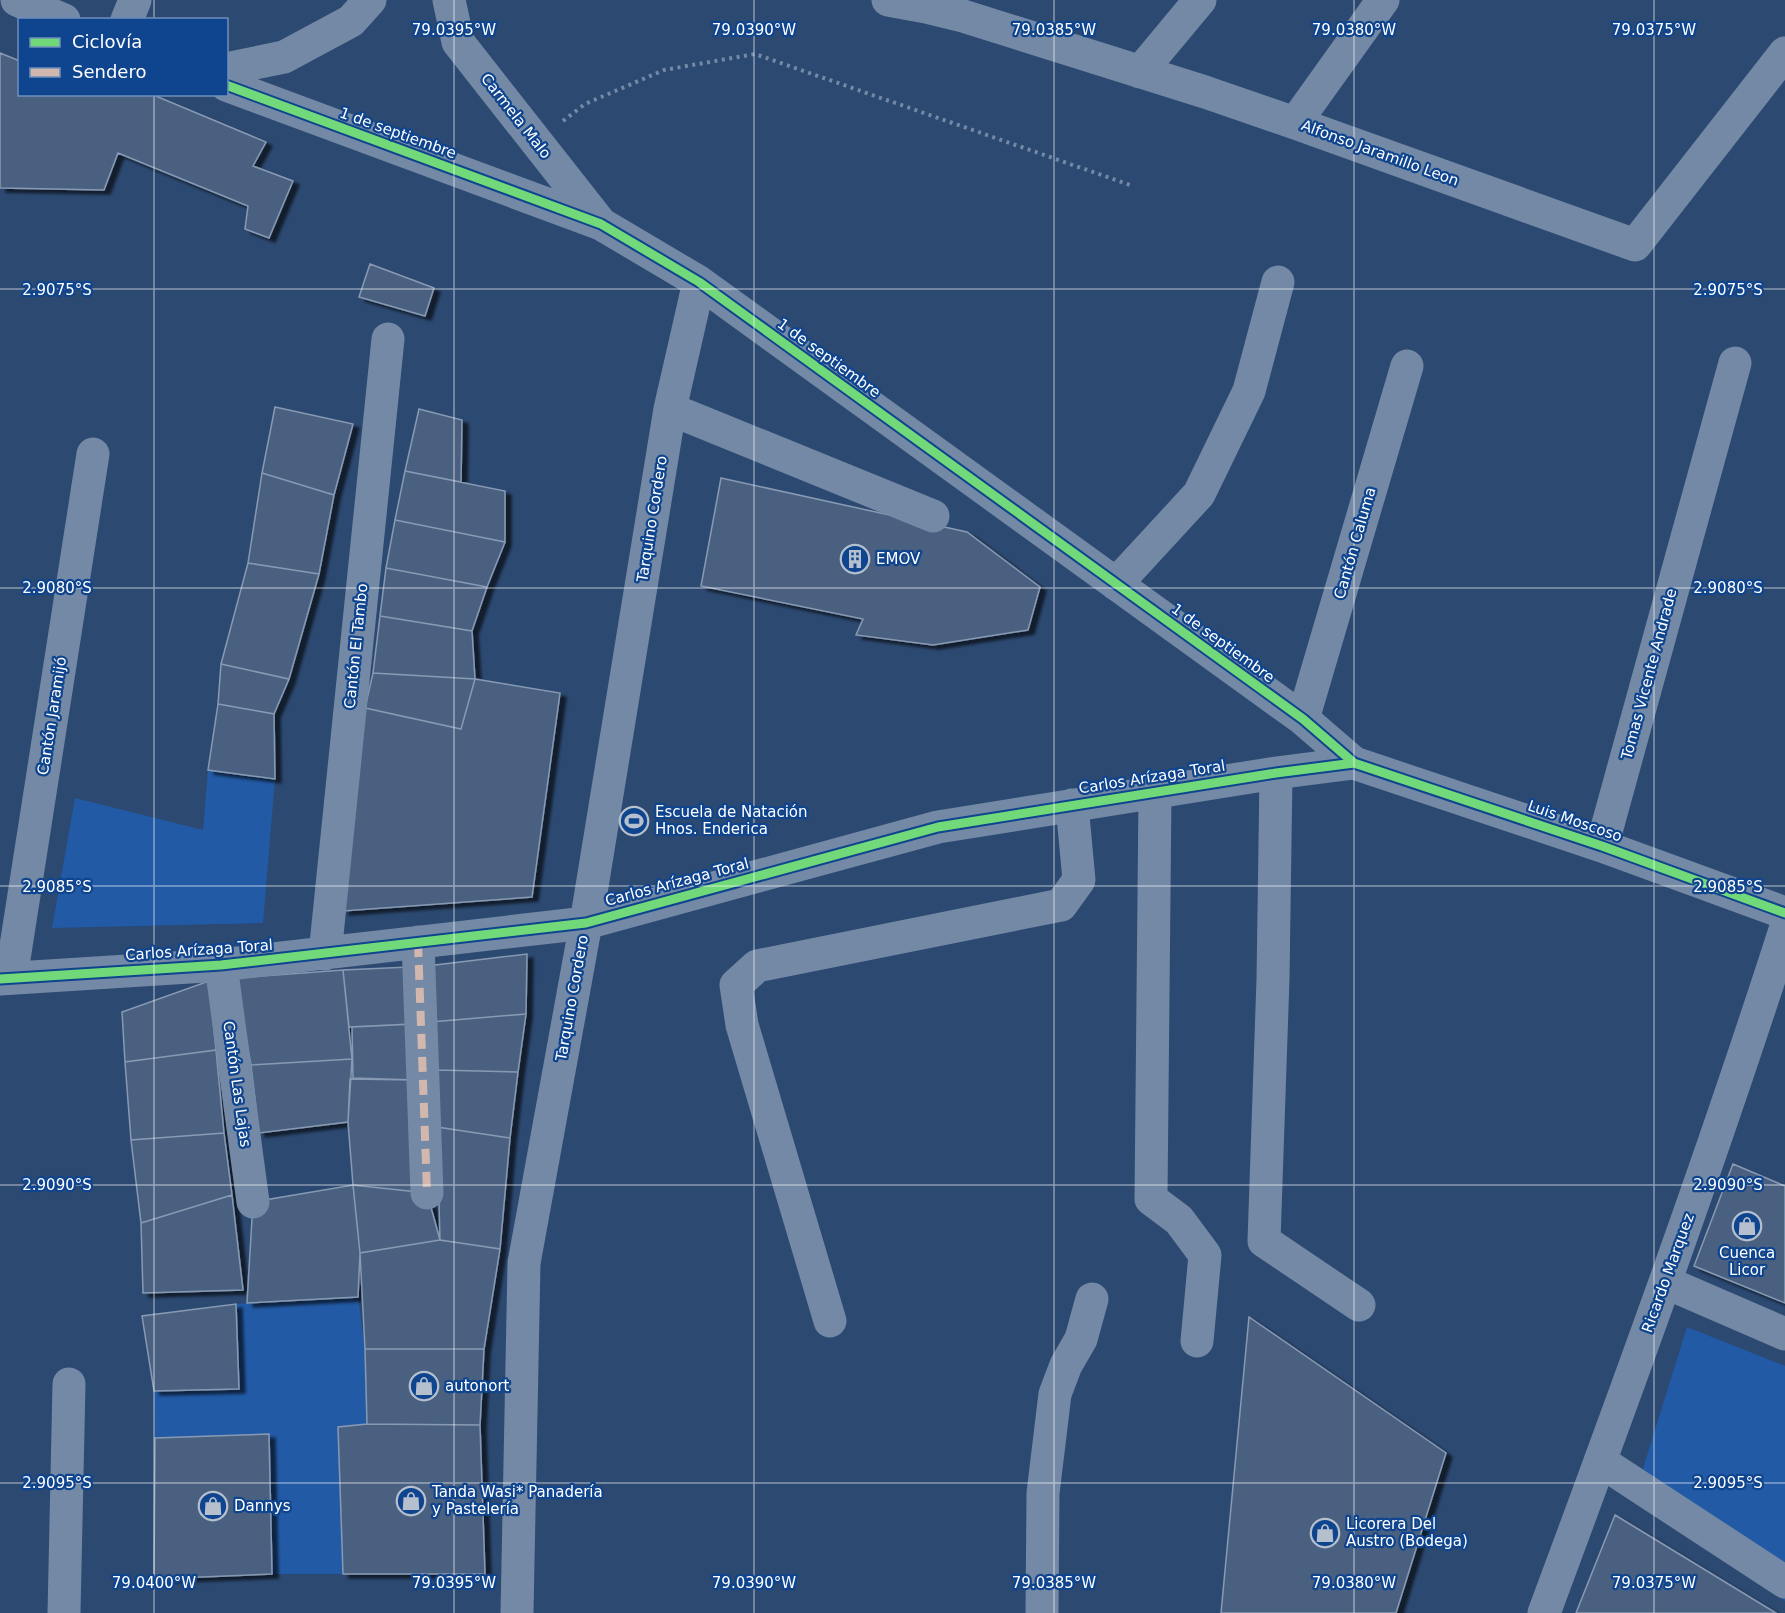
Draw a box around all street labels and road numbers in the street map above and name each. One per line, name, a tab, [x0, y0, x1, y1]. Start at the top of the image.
street label: Carmela Malo	[477, 70, 555, 162]
street label: 1 de septiembre	[337, 104, 459, 162]
street label: Alfonso Jaramillo Leon	[1299, 116, 1461, 190]
street label: 1 de septiembre	[774, 315, 884, 401]
street label: Tarquino Cordero	[633, 455, 671, 584]
street label: Cantón Caluma	[1330, 485, 1380, 601]
street label: Cantón El Tambo	[340, 582, 372, 710]
street label: Tomas Vicente Andrade	[1617, 586, 1681, 763]
street label: 1 de septiembre	[1168, 600, 1278, 686]
street label: Cantón Jaramijó	[34, 656, 70, 776]
street label: Carlos Arízaga Toral	[1077, 757, 1227, 797]
street label: Luis Moscoso	[1525, 796, 1625, 846]
street label: Carlos Arízaga Toral	[603, 854, 751, 910]
street label: Tarquino Cordero	[552, 934, 592, 1063]
street label: Carlos Arízaga Toral	[124, 936, 274, 964]
street label: Cantón Las Lajas	[219, 1020, 255, 1148]
street label: Ricardo Marquez	[1638, 1211, 1698, 1335]

